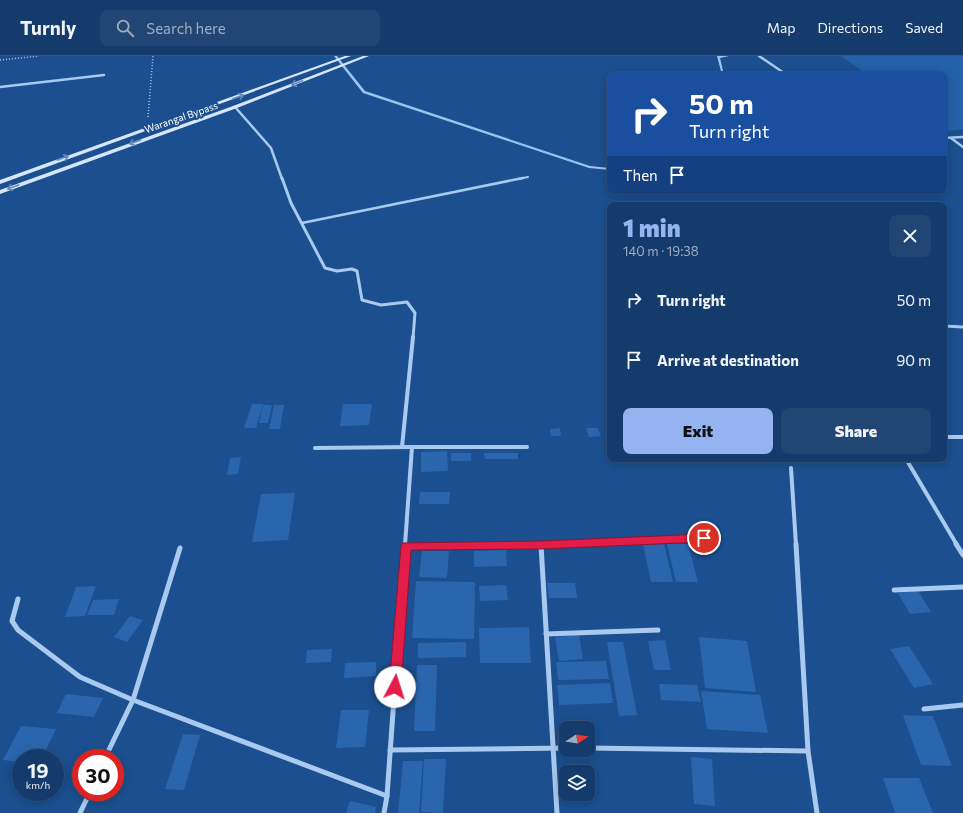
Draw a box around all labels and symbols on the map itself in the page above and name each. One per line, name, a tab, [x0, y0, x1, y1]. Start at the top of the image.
one-way arrow	[291, 80, 303, 88]
one-way arrow	[232, 92, 244, 100]
street label: Warangal Bypass	[143, 99, 220, 135]
one-way arrow	[130, 139, 142, 147]
one-way arrow	[56, 154, 68, 162]
one-way arrow	[7, 184, 19, 192]
pin	[687, 521, 721, 555]
position arrow	[374, 666, 416, 708]
north arrow	[559, 721, 595, 757]
speed limit sign: 30	[72, 749, 124, 801]

